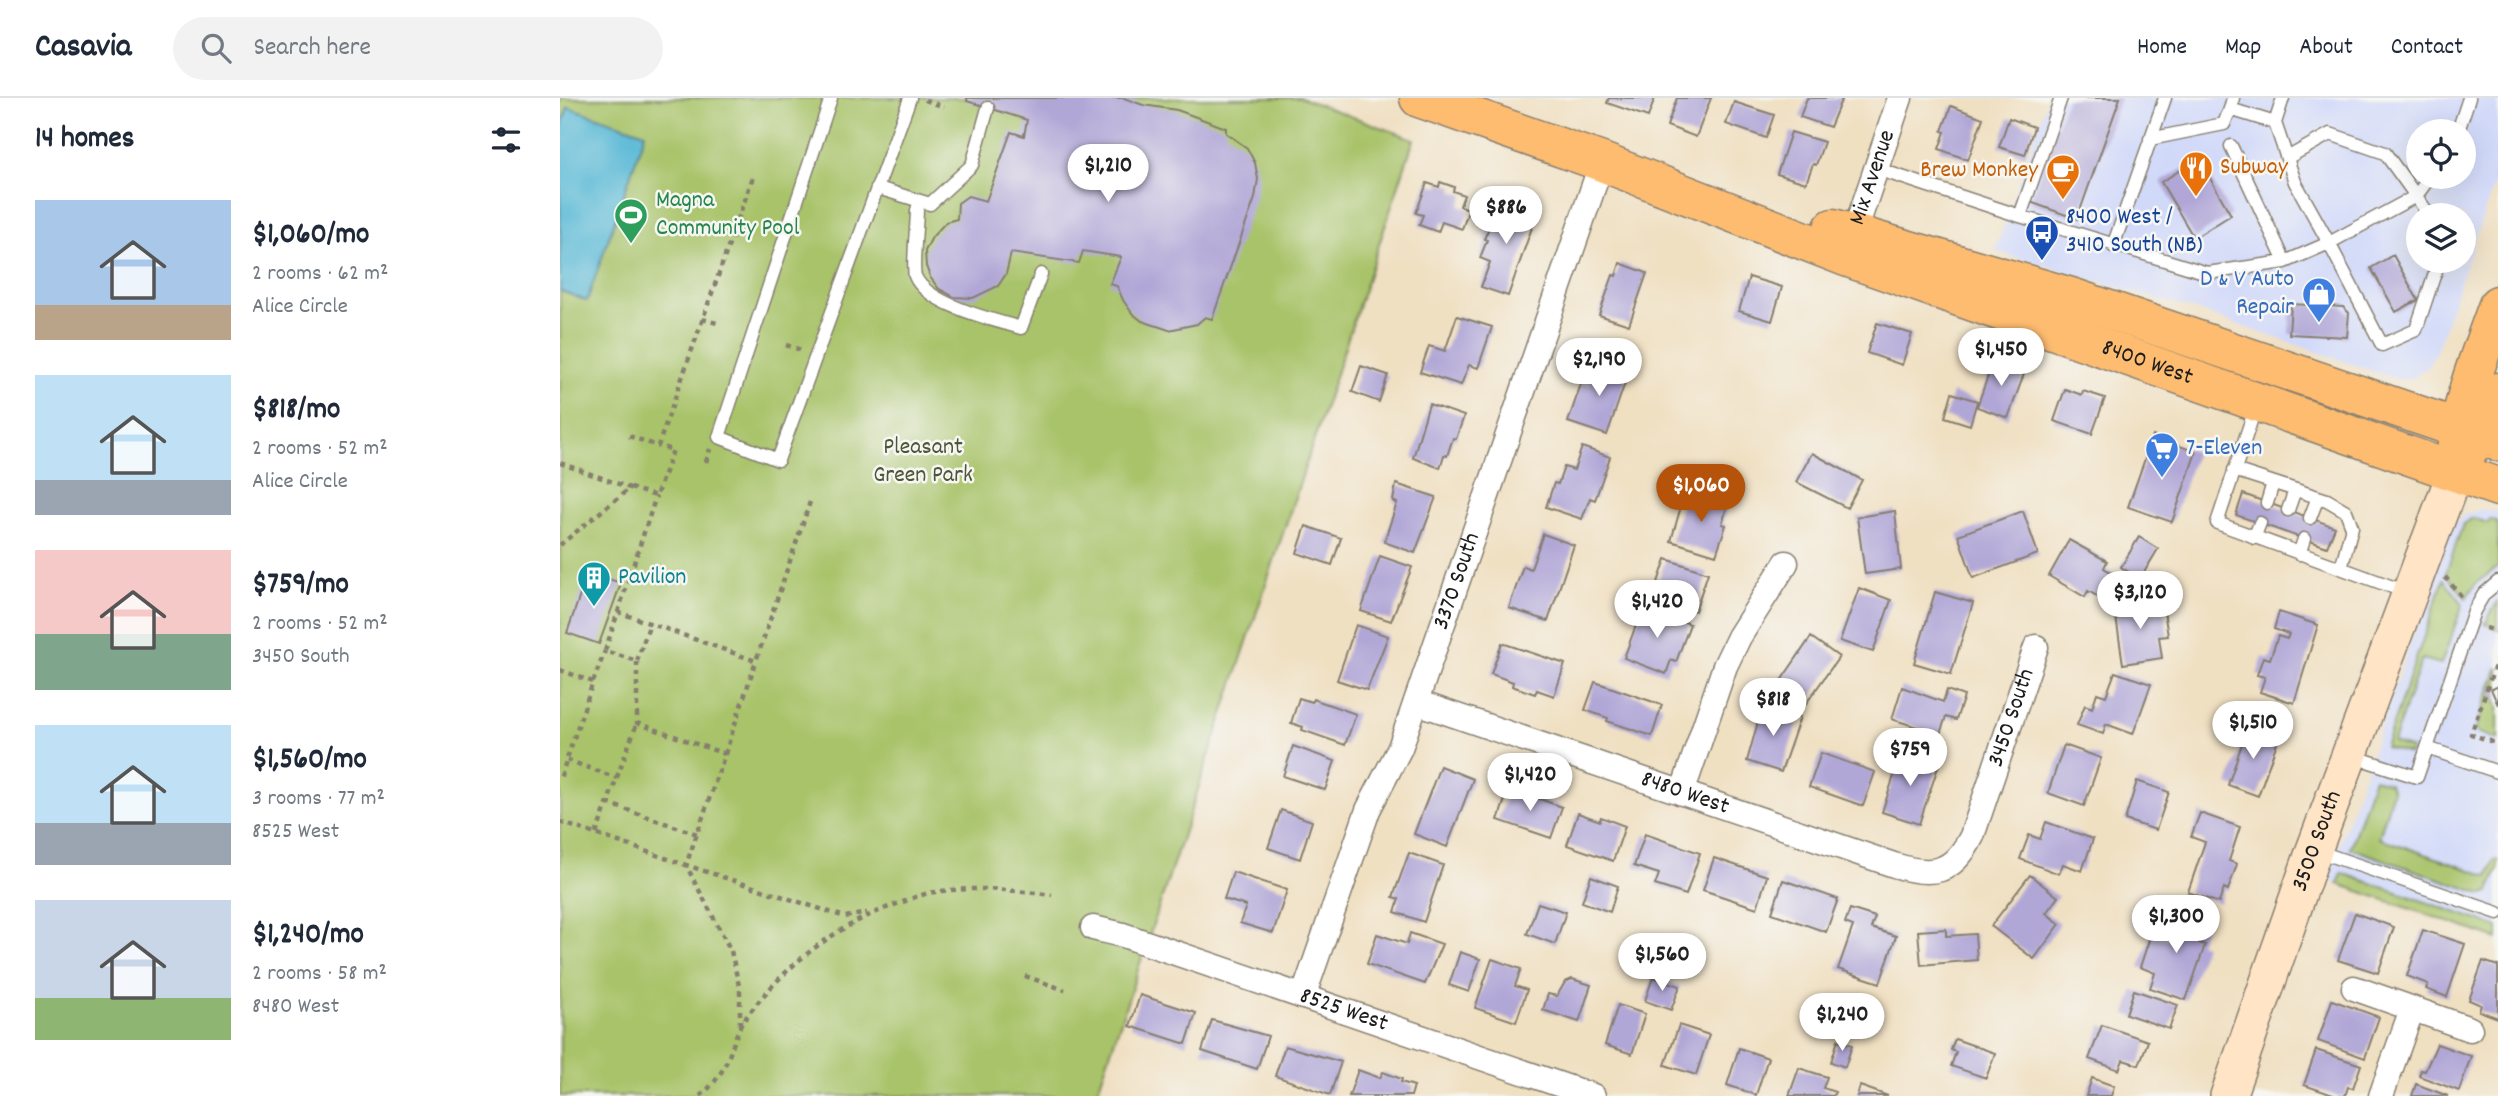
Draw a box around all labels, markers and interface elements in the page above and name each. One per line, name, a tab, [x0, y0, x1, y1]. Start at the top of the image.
search box	[173, 17, 663, 80]
text: Casavia	[35, 25, 131, 72]
icon: search	[197, 29, 235, 67]
text: Search here	[253, 30, 371, 67]
text: Home	[2137, 31, 2187, 65]
text: Map	[2225, 31, 2261, 65]
text: About	[2299, 31, 2353, 65]
text: Contact	[2391, 31, 2463, 65]
text: 14 homes	[35, 119, 134, 162]
map controls	[2406, 119, 2476, 273]
button: locate	[2406, 119, 2476, 189]
icon: filters	[487, 121, 525, 159]
street label: Mix Avenue	[1841, 126, 1905, 230]
pin: $1,210	[1051, 144, 1165, 204]
restaurant icon: Subway	[2177, 149, 2215, 198]
text: $1,210	[1084, 150, 1132, 183]
place label: Subway	[2220, 151, 2289, 185]
cafe icon: Brew Monkey	[2044, 152, 2082, 201]
place label: Brew Monkey	[1920, 154, 2039, 188]
place label: Magna Community Pool	[656, 184, 800, 246]
pin: $886	[1465, 186, 1547, 246]
text: $886	[1485, 192, 1527, 225]
sports icon: Magna Community Pool	[612, 196, 650, 245]
place label: 8400 West / 3410 South (NB)	[2066, 201, 2203, 263]
button: layers	[2406, 203, 2476, 273]
bus stop icon: 8400 West / 3410 South (NB)	[2023, 213, 2061, 262]
text: $1,060/mo	[252, 215, 369, 258]
icon: home	[91, 228, 175, 312]
text: 2 rooms · 62 m²	[252, 258, 388, 291]
place label: D & V Auto Repair	[2200, 263, 2294, 325]
shop icon: D & V Auto Repair	[2300, 275, 2338, 324]
text: Alice Circle	[252, 291, 348, 324]
pin: $1,450	[1944, 328, 2058, 388]
street label: 8400 West	[2097, 331, 2197, 395]
text: $1,450	[1974, 334, 2028, 367]
pin: $2,190	[1542, 338, 1656, 398]
text: $2,190	[1572, 344, 1626, 377]
text: $818/mo	[252, 390, 340, 433]
icon: home	[91, 403, 175, 487]
supermarket icon: 7-Eleven	[2143, 430, 2181, 479]
park label: Pleasant Green Park	[873, 431, 973, 493]
place label: 7-Eleven	[2186, 432, 2262, 466]
text: 2 rooms · 52 m²	[252, 433, 388, 466]
pin: $1,060	[1644, 464, 1758, 524]
text: Alice Circle	[252, 466, 348, 499]
text: $1,060	[1672, 470, 1730, 503]
street label: 3370 South	[1425, 528, 1490, 634]
building icon: Pavilion	[575, 559, 613, 608]
place label: Pavilion	[618, 561, 686, 595]
text: $759/mo	[252, 565, 349, 608]
pin: $3,120	[2083, 572, 2197, 631]
text: $3,120	[2113, 577, 2167, 610]
icon: home	[91, 578, 175, 662]
pin: $1,420	[1600, 580, 1714, 640]
text: $1,420	[1630, 586, 1684, 619]
text: 2 rooms · 52 m²	[252, 608, 388, 641]
text: 3450 South	[252, 641, 350, 674]
street label: 3450 South	[1980, 664, 2044, 772]
pin: $818	[1732, 678, 1814, 738]
text: $818	[1755, 684, 1791, 717]
pin: $1,510	[2196, 702, 2310, 761]
text: $1,510	[2228, 707, 2278, 740]
pin: $759	[1869, 728, 1951, 788]
text: $759	[1889, 734, 1931, 767]
text: $1,560/mo	[252, 740, 367, 783]
icon: home	[91, 753, 175, 837]
pin: $1,420	[1473, 754, 1587, 813]
text: $1,420	[1503, 759, 1557, 792]
street label: 8480 West	[1636, 763, 1734, 825]
text: 3 rooms · 77 m²	[252, 783, 385, 816]
street label: 3500 South	[2284, 786, 2352, 896]
text: 8525 West	[252, 816, 339, 849]
pin: $1,300	[2119, 896, 2233, 955]
text: $1,300	[2148, 901, 2204, 934]
text: $1,240/mo	[252, 915, 364, 958]
icon: home	[91, 928, 175, 1012]
pin: $1,560	[1605, 934, 1719, 993]
text: $1,560	[1634, 939, 1690, 972]
text: 2 rooms · 58 m²	[252, 958, 387, 991]
street label: 8525 West	[1295, 980, 1392, 1041]
text: 8480 West	[252, 991, 339, 1024]
pin: $1,240	[1785, 993, 1899, 1053]
text: $1,240	[1815, 999, 1869, 1032]

